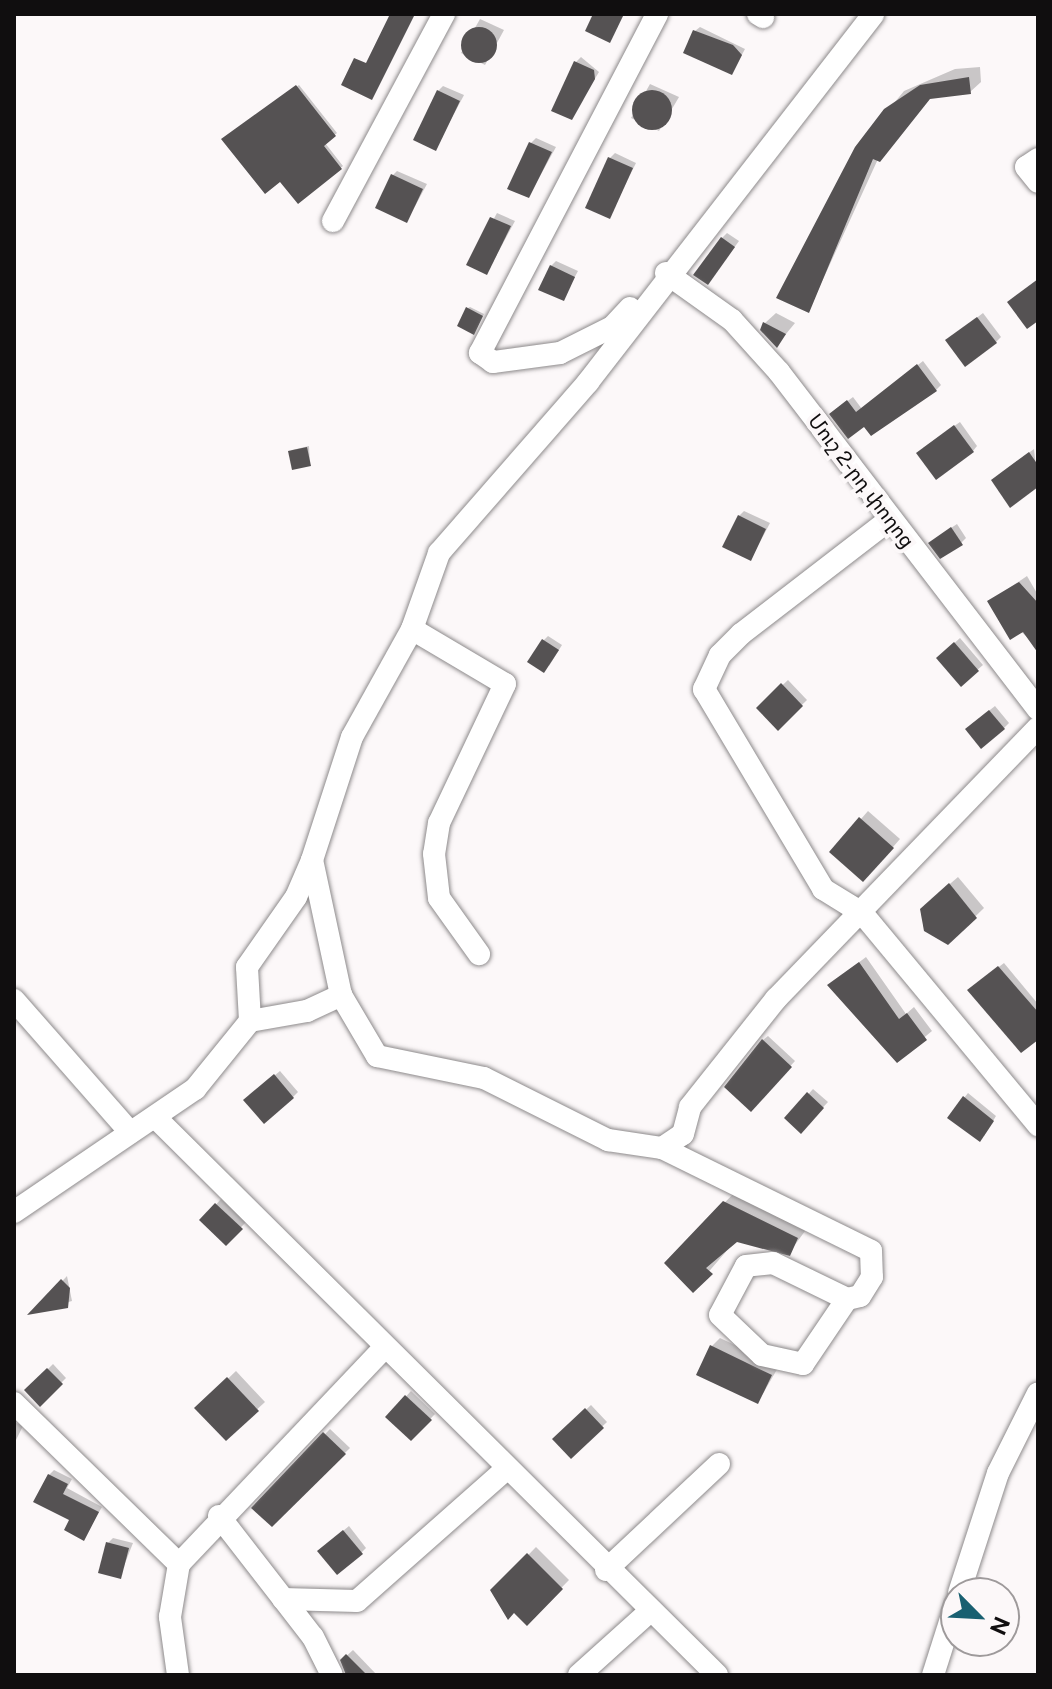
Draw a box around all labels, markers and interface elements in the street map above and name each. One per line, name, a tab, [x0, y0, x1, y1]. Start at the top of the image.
street label: Մուշ 2-րդ փողոց	[803, 409, 919, 553]
north arrow	[940, 1577, 1020, 1657]
text: N	[985, 1613, 1015, 1639]

